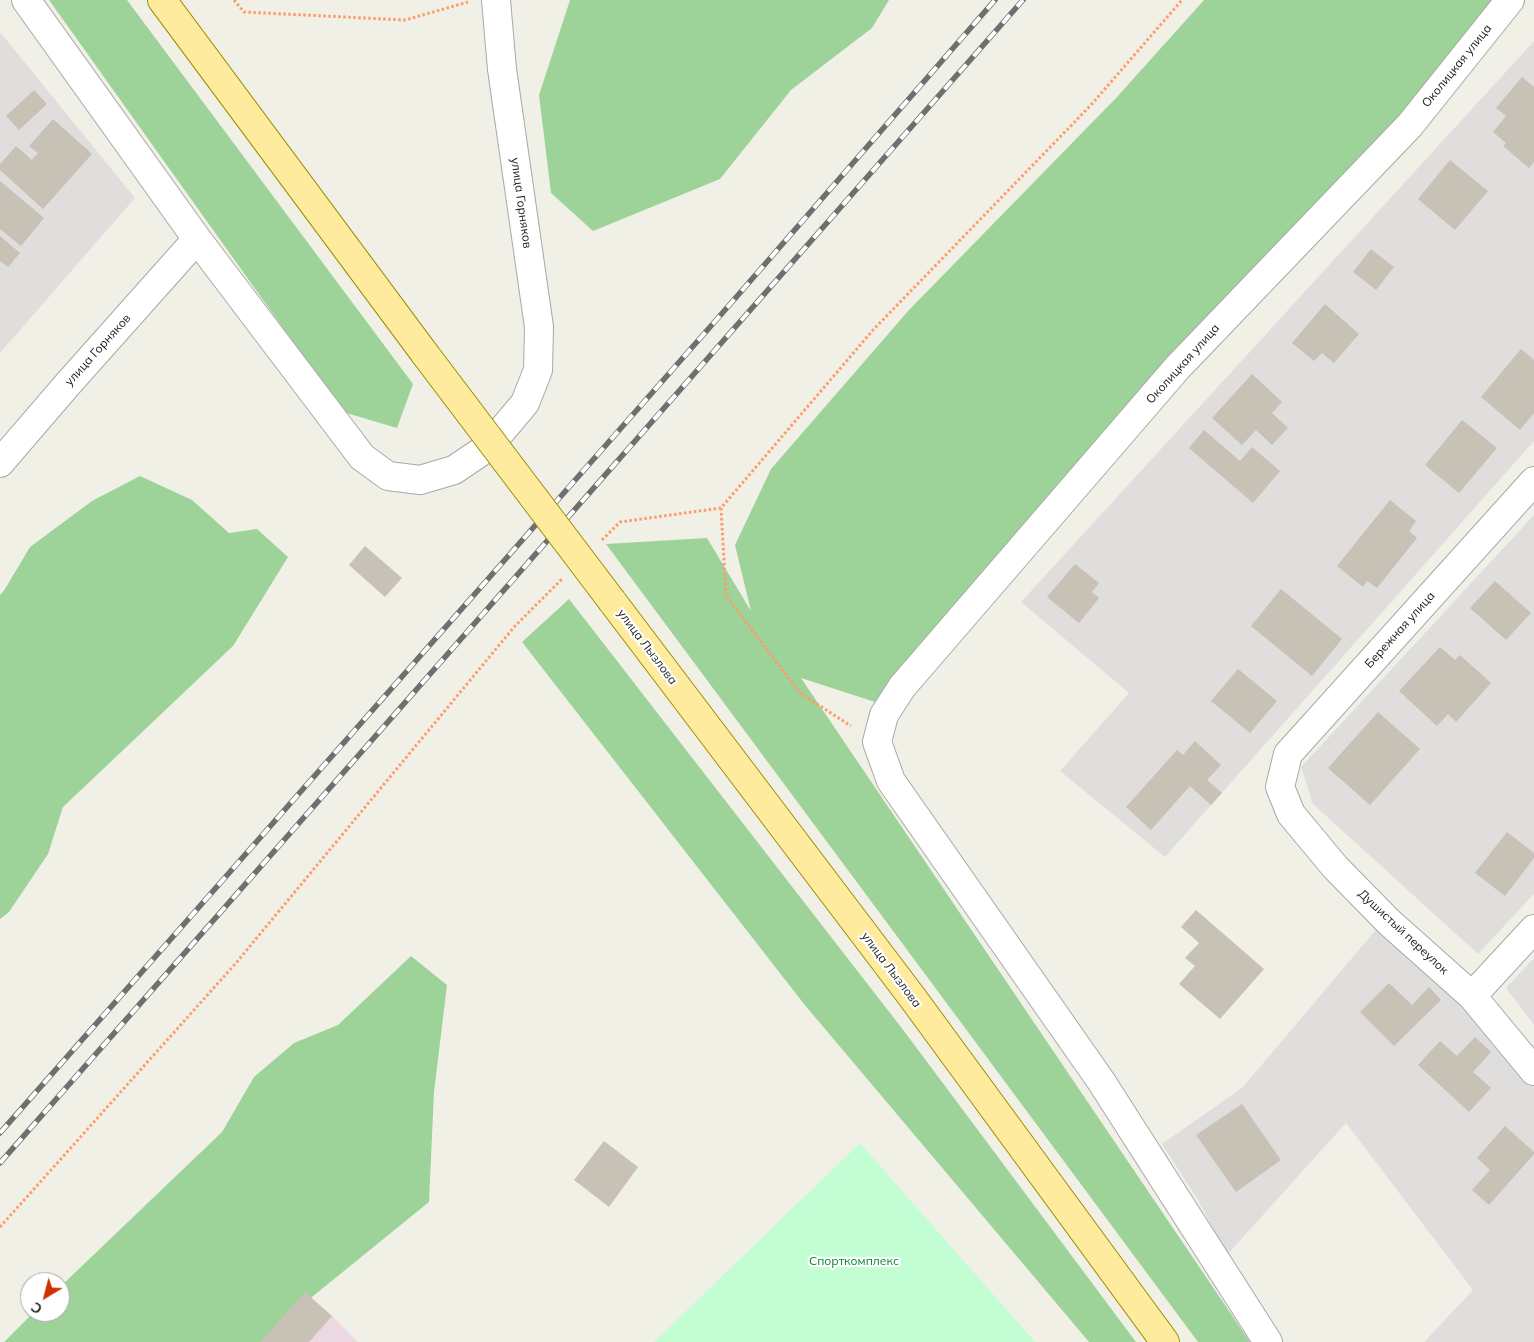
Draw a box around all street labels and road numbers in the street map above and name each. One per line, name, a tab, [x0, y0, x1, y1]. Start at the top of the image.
street label: Околицкая улица	[1419, 22, 1495, 110]
street label: улица Горняков	[508, 157, 534, 249]
street label: улица Горняков	[62, 311, 134, 389]
street label: Околицкая улица	[1143, 321, 1223, 407]
street label: Бережная улица	[1362, 589, 1438, 671]
street label: улица Лызлова	[614, 607, 680, 687]
street label: Душистый переулок	[1355, 887, 1451, 977]
street label: улица Лызлова	[858, 930, 924, 1010]

